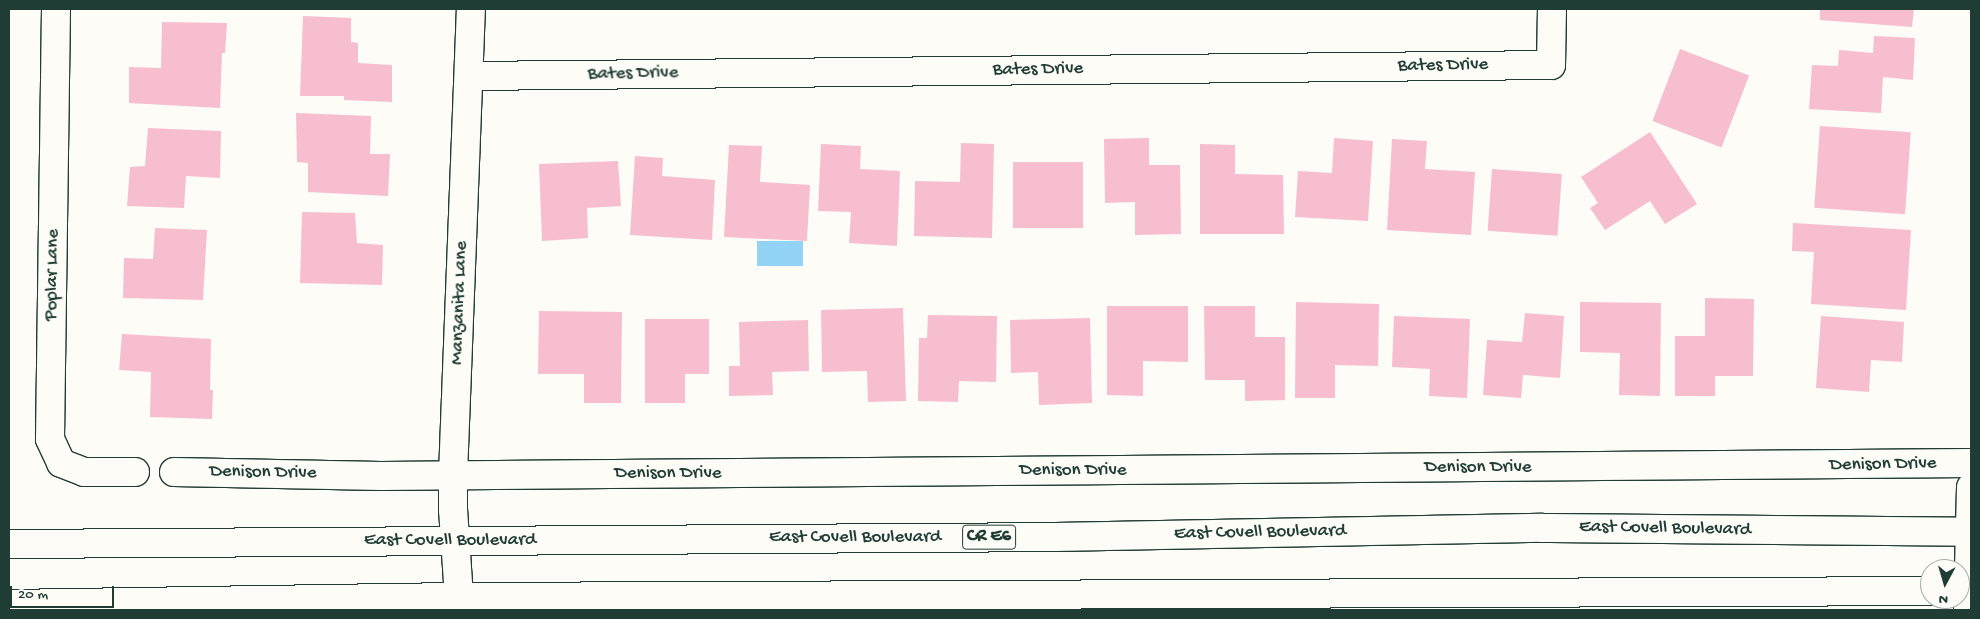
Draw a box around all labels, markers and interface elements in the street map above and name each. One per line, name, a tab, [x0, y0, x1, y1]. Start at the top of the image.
street label: Bates Drive	[1397, 54, 1489, 78]
street label: Bates Drive	[992, 58, 1084, 82]
street label: Bates Drive	[587, 62, 679, 86]
street label: Poplar Lane	[41, 229, 65, 321]
street label: Manzanita Lane	[446, 241, 474, 365]
street label: Denison Drive	[1829, 453, 1937, 477]
street label: Denison Drive	[1424, 457, 1532, 479]
street label: Denison Drive	[1019, 460, 1127, 482]
street label: Denison Drive	[209, 461, 317, 485]
street label: Denison Drive	[614, 463, 722, 485]
street label: East Covell Boulevard	[1579, 516, 1751, 542]
street label: East Covell Boulevard	[1174, 520, 1346, 546]
road number: CR E6	[962, 522, 1016, 552]
street label: East Covell Boulevard	[769, 527, 941, 549]
street label: East Covell Boulevard	[364, 530, 536, 552]
north arrow	[1920, 559, 1970, 609]
scale bar	[12, 576, 116, 608]
text: 20 m	[18, 586, 48, 604]
text: N	[1938, 589, 1949, 607]

